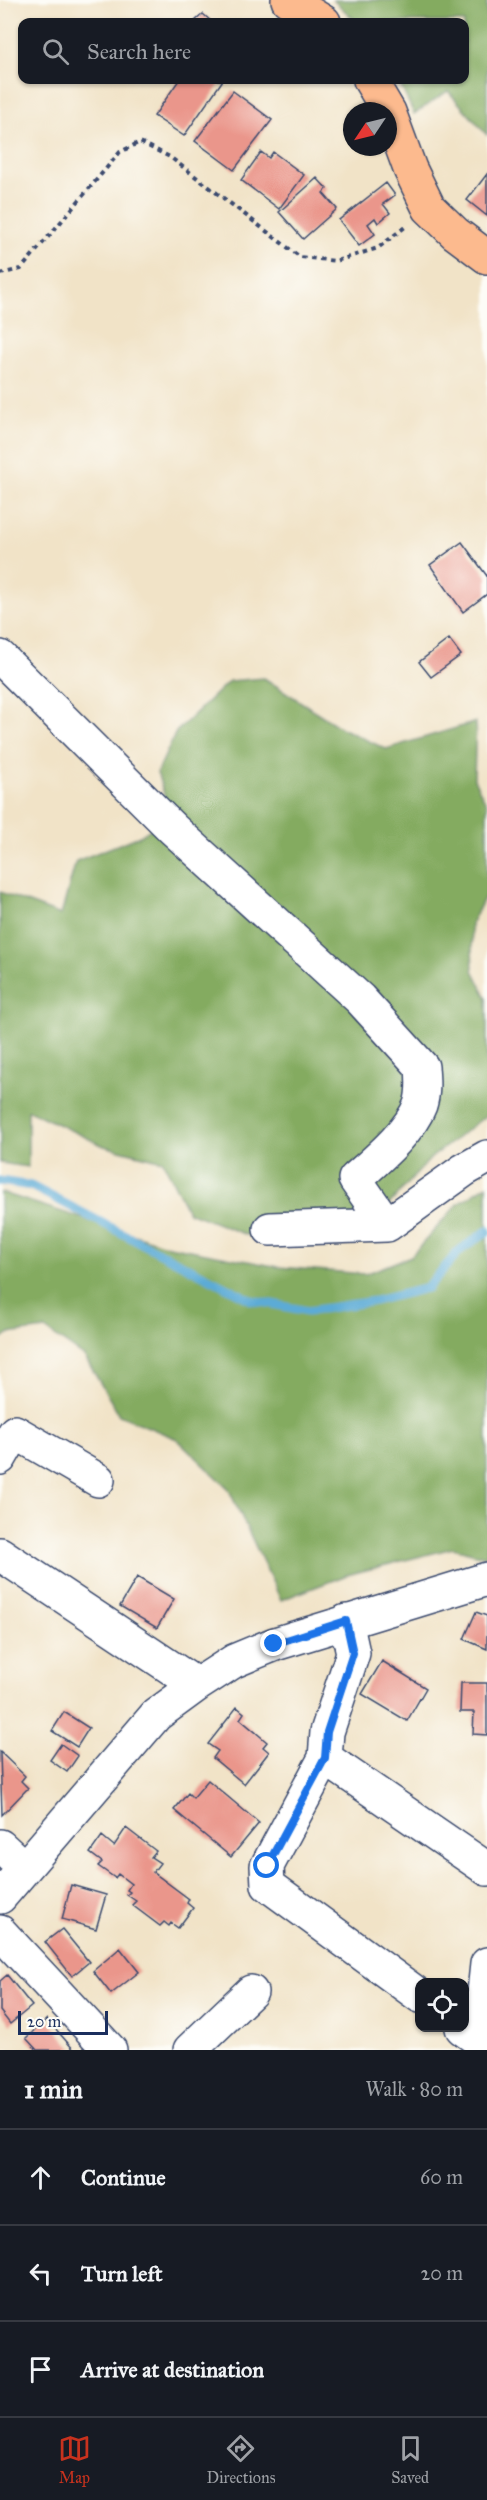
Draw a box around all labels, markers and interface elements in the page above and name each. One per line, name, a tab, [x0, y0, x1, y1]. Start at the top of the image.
search box	[18, 18, 469, 84]
icon: search	[39, 35, 72, 68]
text: Search here	[87, 38, 191, 65]
north arrow	[343, 102, 397, 156]
route end	[260, 1630, 286, 1656]
route start	[253, 1852, 279, 1878]
map controls	[415, 1978, 469, 2032]
button: locate	[415, 1978, 469, 2032]
scale bar	[18, 2008, 108, 2036]
text: 20 m	[27, 2012, 61, 2031]
text: 1 min	[24, 2073, 83, 2105]
text: Walk · 80 m	[365, 2077, 463, 2101]
icon: ahead	[24, 2161, 57, 2194]
text: Continue	[81, 2164, 166, 2191]
text: 60 m	[420, 2165, 463, 2189]
icon: left	[24, 2257, 57, 2290]
text: Turn left	[81, 2260, 163, 2287]
text: 20 m	[420, 2261, 463, 2285]
icon: arrive	[24, 2353, 57, 2386]
text: Arrive at destination	[81, 2356, 264, 2383]
tab: Map	[58, 2432, 91, 2487]
tab: Directions	[207, 2432, 275, 2487]
tab: Saved	[391, 2432, 429, 2487]

